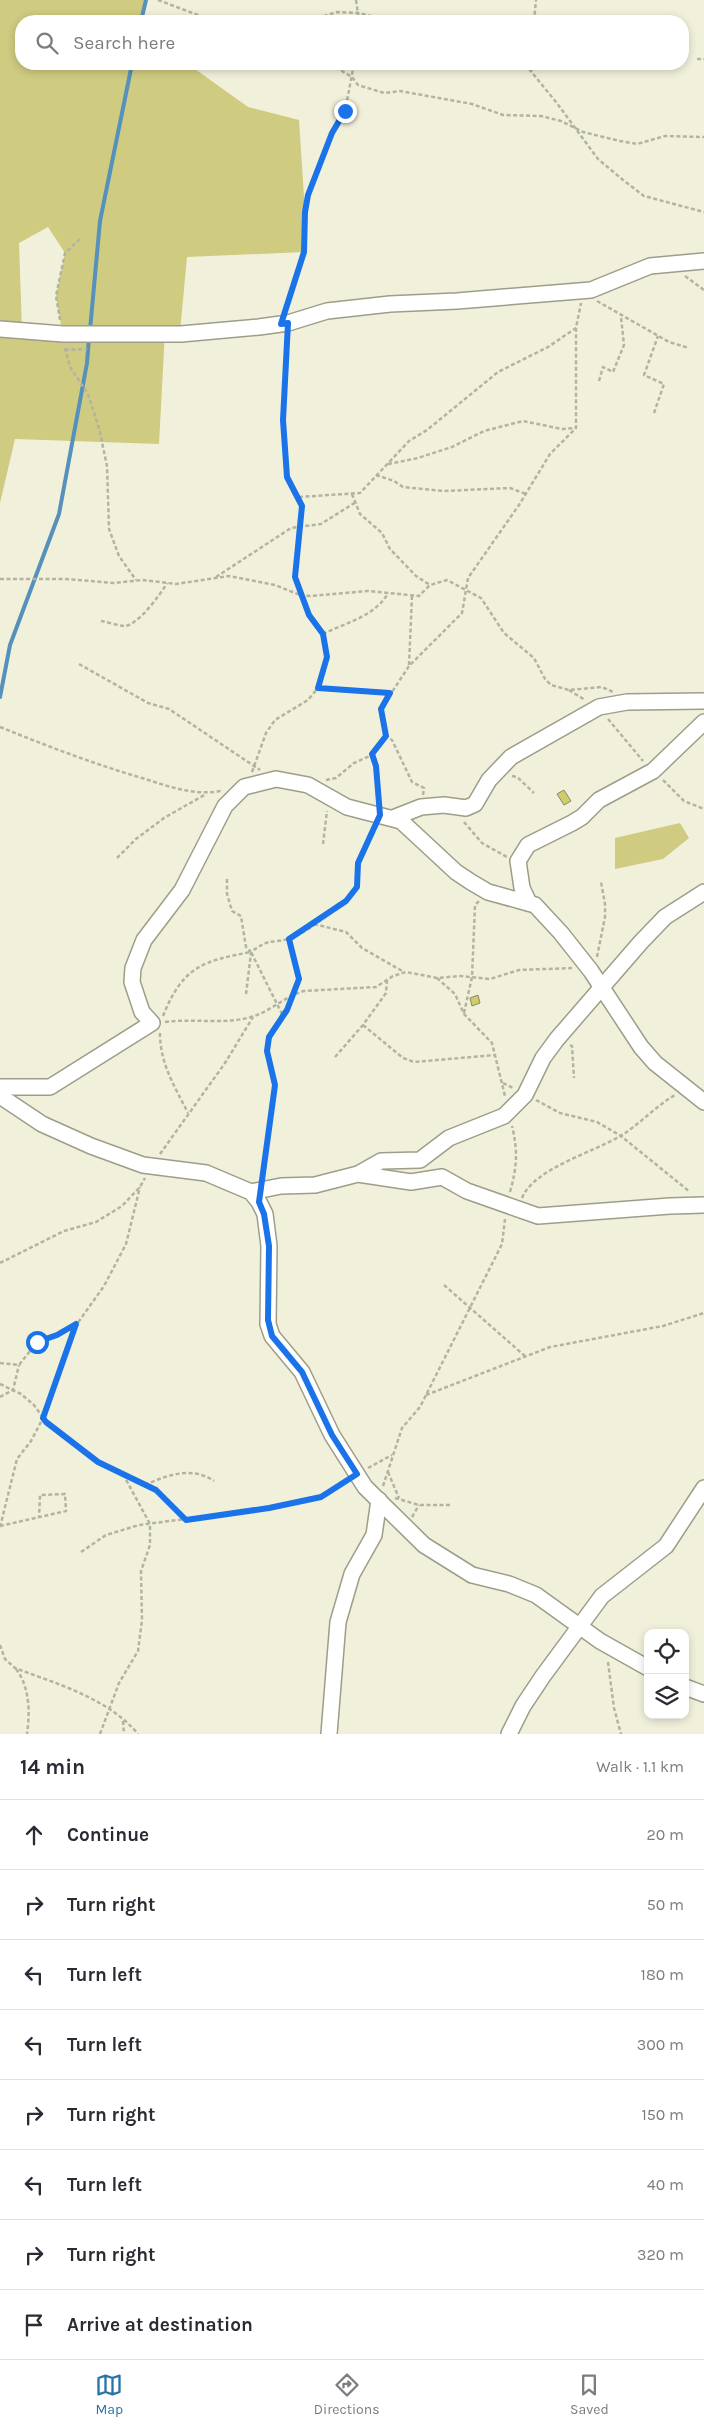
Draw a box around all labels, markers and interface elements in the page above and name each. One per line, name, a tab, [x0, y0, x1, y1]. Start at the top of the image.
search box	[15, 15, 689, 70]
icon: search	[33, 29, 61, 57]
text: Search here	[73, 32, 175, 54]
route end	[334, 100, 357, 123]
route start	[26, 1331, 49, 1354]
map controls	[644, 1629, 689, 1719]
button: locate	[644, 1629, 689, 1674]
button: layers	[644, 1674, 689, 1719]
text: 14 min	[20, 1755, 85, 1779]
text: Walk · 1.1 km	[596, 1757, 684, 1776]
icon: ahead	[20, 1821, 48, 1849]
text: Continue	[67, 1824, 149, 1846]
text: 20 m	[646, 1825, 684, 1844]
icon: right	[20, 1891, 48, 1919]
text: Turn right	[67, 1894, 156, 1916]
text: 50 m	[647, 1895, 684, 1914]
icon: left	[20, 1961, 48, 1989]
text: Turn left	[67, 1964, 142, 1986]
text: 180 m	[641, 1965, 684, 1984]
icon: left	[20, 2031, 48, 2059]
text: Turn left	[67, 2034, 142, 2056]
text: 300 m	[637, 2035, 684, 2054]
icon: right	[20, 2101, 48, 2129]
text: Turn right	[67, 2104, 156, 2126]
text: 150 m	[641, 2105, 684, 2124]
icon: left	[20, 2171, 48, 2199]
text: Turn left	[67, 2174, 142, 2196]
text: 40 m	[647, 2175, 684, 2194]
icon: right	[20, 2241, 48, 2269]
text: Turn right	[67, 2244, 156, 2266]
text: 320 m	[637, 2245, 684, 2264]
icon: arrive	[20, 2311, 48, 2339]
text: Arrive at destination	[67, 2314, 253, 2336]
tab: Map	[95, 2371, 123, 2418]
tab: Directions	[314, 2371, 380, 2418]
tab: Saved	[570, 2371, 609, 2418]

